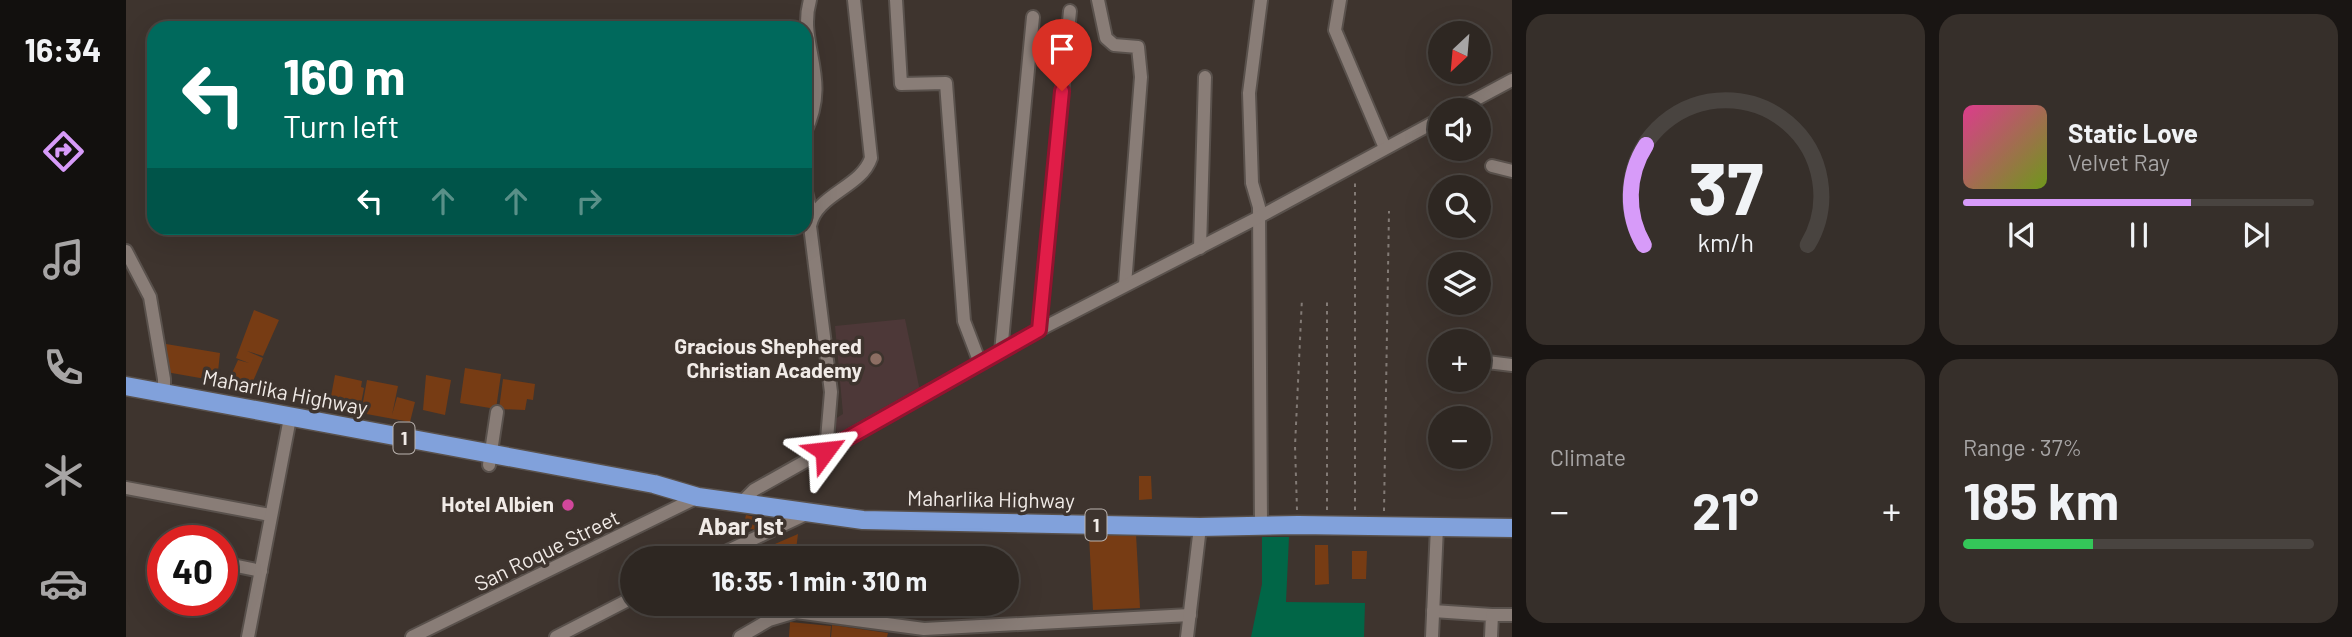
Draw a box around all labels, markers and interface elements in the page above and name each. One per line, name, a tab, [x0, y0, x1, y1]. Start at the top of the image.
pin	[1032, 19, 1092, 91]
north arrow	[1428, 21, 1491, 84]
map controls	[1428, 21, 1491, 469]
text: 16:34	[25, 30, 101, 68]
icon: arrive	[1043, 30, 1081, 68]
text: 160 m	[283, 46, 405, 105]
icon: left	[168, 49, 259, 140]
button: sound	[1428, 98, 1491, 161]
text: Turn left	[283, 106, 400, 144]
text: Static Love	[2068, 117, 2198, 148]
icon: directions	[39, 127, 88, 176]
text: 37	[1688, 143, 1763, 231]
text: Velvet Ray	[2068, 148, 2170, 176]
button: search	[1428, 175, 1491, 238]
icon: left	[351, 182, 389, 220]
icon: ahead	[424, 182, 462, 220]
icon: ahead	[497, 182, 535, 220]
icon: right	[570, 182, 608, 220]
icon: previous	[2003, 216, 2041, 254]
icon: pause	[2120, 216, 2158, 254]
icon: next	[2237, 216, 2275, 254]
text: km/h	[1697, 227, 1754, 257]
icon: music	[39, 235, 88, 284]
button: layers	[1428, 252, 1491, 315]
button: +	[1428, 329, 1491, 392]
place label: Gracious Shephered Christian Academy	[674, 333, 862, 382]
icon: phone	[39, 343, 88, 392]
marker: Gracious Shephered Christian Academy	[868, 351, 884, 367]
street label: Maharlika Highway	[201, 363, 370, 420]
button: −	[1428, 406, 1491, 469]
position arrow	[788, 414, 862, 488]
road number: 1	[394, 422, 414, 453]
text: Range · 37%	[1963, 433, 2082, 461]
text: Climate	[1550, 443, 1626, 471]
icon: climate	[39, 451, 88, 500]
text: 185 km	[1963, 468, 2119, 530]
text: 21°	[1692, 478, 1759, 540]
street label: Maharlika Highway	[907, 485, 1075, 512]
text: −	[1550, 487, 1569, 533]
text: +	[1882, 487, 1901, 533]
place label: Hotel Albien	[441, 491, 554, 516]
marker: Hotel Albien	[560, 497, 576, 513]
street label: San Roque Street	[470, 504, 623, 596]
road number: 1	[1086, 510, 1107, 540]
district label: Abar 1st	[698, 511, 784, 540]
speed limit sign: 40	[147, 525, 238, 616]
icon: car	[39, 559, 88, 608]
text: 16:35 · 1 min · 310 m	[712, 565, 927, 596]

